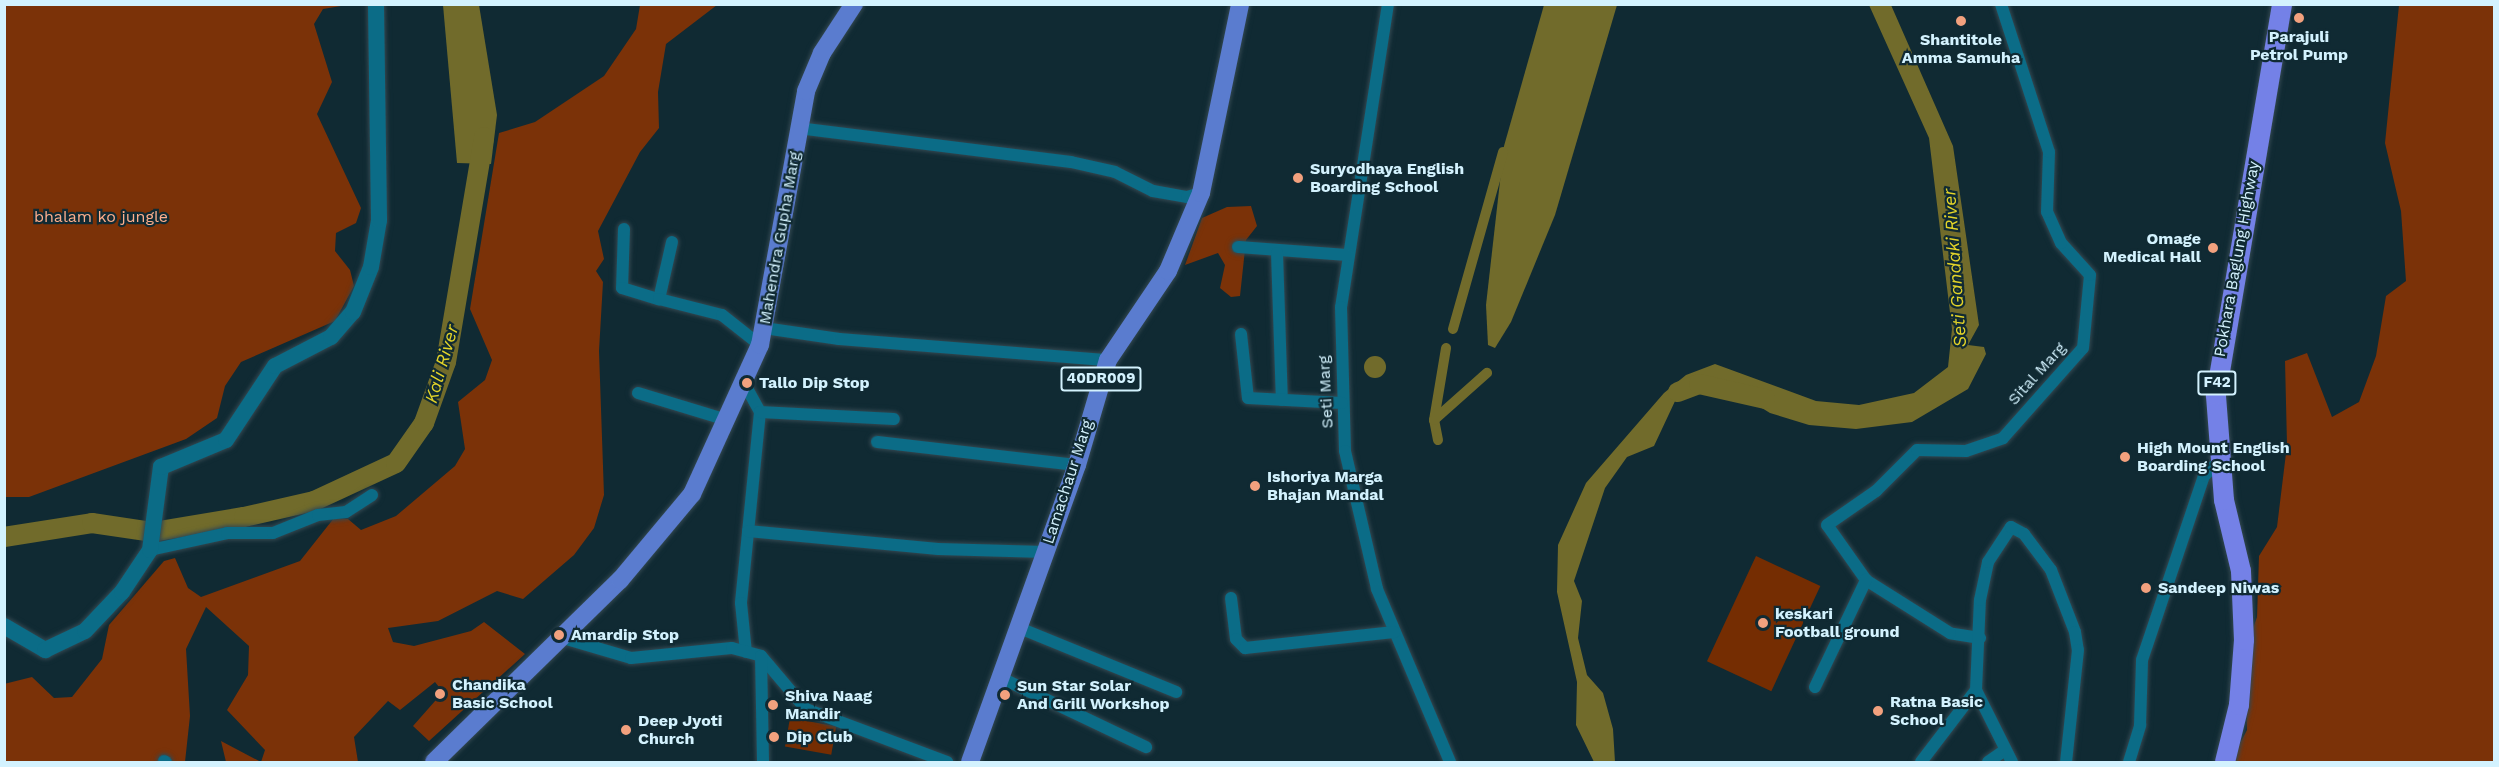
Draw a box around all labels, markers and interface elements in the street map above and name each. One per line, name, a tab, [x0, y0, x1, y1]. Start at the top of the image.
marker: Parajuli Petrol Pump	[2292, 11, 2306, 25]
marker: Shantitole Amma Samuha	[1954, 14, 1968, 28]
place label: Parajuli Petrol Pump	[2250, 27, 2348, 65]
place label: Shantitole Amma Samuha	[1902, 30, 2020, 68]
street label: Mahendra Gupha Marg	[755, 150, 805, 326]
place label: Suryodhaya English Boarding School	[1310, 159, 1464, 197]
street label: Pokhara Baglung Highway	[2210, 159, 2264, 359]
marker: Suryodhaya English Boarding School	[1291, 171, 1305, 185]
water label: Seti Gandaki River	[1939, 188, 1971, 348]
park label: bhalam ko jungle	[34, 207, 168, 227]
place label: Omage Medical Hall	[2103, 229, 2201, 267]
marker: Omage Medical Hall	[2206, 241, 2220, 255]
water label: Kali River	[421, 322, 463, 406]
street label: Sital Marg	[2004, 339, 2070, 409]
street label: Seti Marg	[1315, 355, 1337, 429]
road number: 40DR009	[1059, 367, 1143, 391]
road number: F42	[2196, 371, 2238, 395]
place label: Tallo Dip Stop	[759, 373, 870, 393]
marker: Tallo Dip Stop	[740, 376, 754, 390]
street label: Lamachaur Marg	[1039, 417, 1097, 547]
place label: High Mount English Boarding School	[2137, 438, 2290, 476]
marker: High Mount English Boarding School	[2118, 450, 2132, 464]
place label: Ishoriya Marga Bhajan Mandal	[1267, 467, 1384, 505]
marker: Ishoriya Marga Bhajan Mandal	[1248, 479, 1262, 493]
place label: Sandeep Niwas	[2158, 578, 2279, 598]
marker: Sandeep Niwas	[2139, 581, 2153, 595]
place label: keskari Football ground	[1775, 604, 1900, 642]
marker: keskari Football ground	[1756, 616, 1770, 630]
place label: Amardip Stop	[571, 625, 679, 645]
marker: Amardip Stop	[552, 628, 566, 642]
place label: Chandika Basic School	[452, 675, 553, 713]
place label: Sun Star Solar And Grill Workshop	[1017, 676, 1170, 714]
place label: Shiva Naag Mandir	[785, 686, 872, 724]
marker: Chandika Basic School	[433, 687, 447, 701]
marker: Sun Star Solar And Grill Workshop	[998, 688, 1012, 702]
place label: Ratna Basic School	[1890, 692, 1983, 730]
marker: Shiva Naag Mandir	[766, 698, 780, 712]
marker: Ratna Basic School	[1871, 704, 1885, 718]
place label: Deep Jyoti Church	[638, 711, 723, 749]
marker: Deep Jyoti Church	[619, 723, 633, 737]
place label: Dip Club	[786, 727, 853, 747]
marker: Dip Club	[767, 730, 781, 744]

